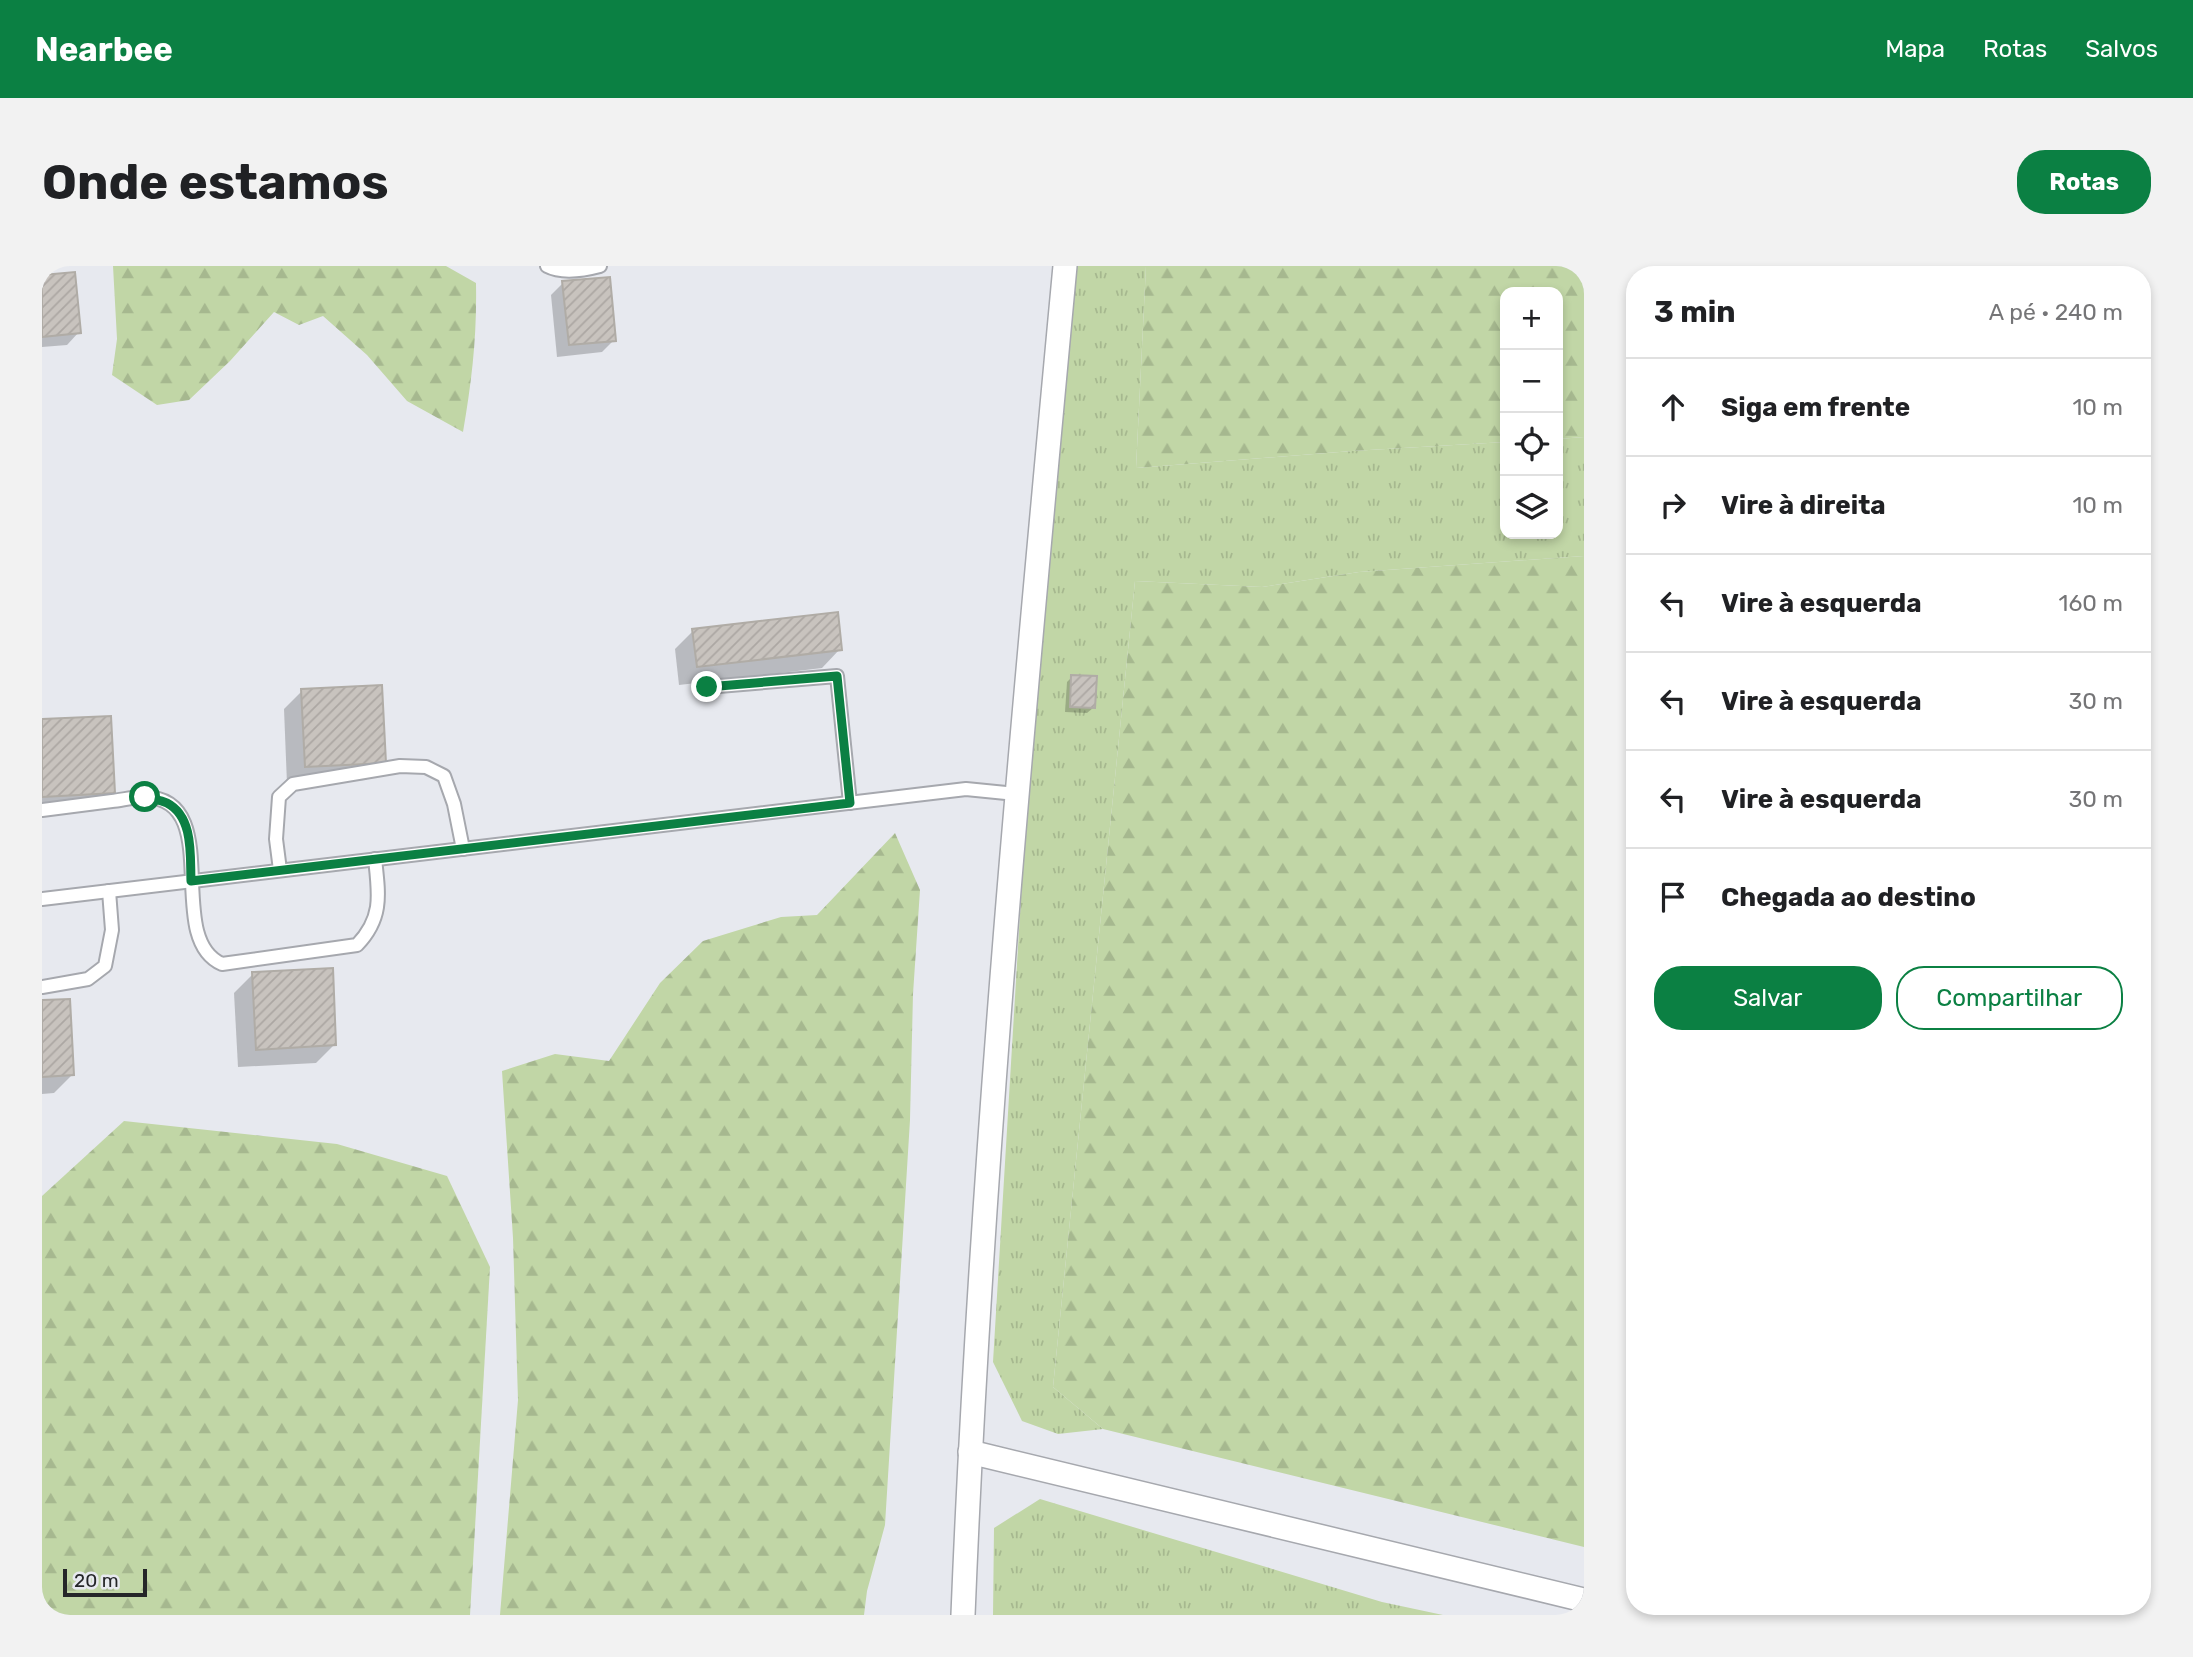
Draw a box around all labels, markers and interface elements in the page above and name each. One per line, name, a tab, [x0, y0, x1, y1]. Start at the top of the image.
text: Nearbee	[35, 30, 173, 69]
text: Mapa	[1885, 35, 1945, 63]
text: Rotas	[1983, 35, 2047, 63]
text: Salvos	[2085, 35, 2158, 63]
button: Rotas	[2017, 150, 2151, 214]
text: Onde estamos	[42, 153, 389, 211]
map controls	[1500, 287, 1563, 539]
button: +	[1500, 287, 1563, 350]
text: 3 min	[1654, 294, 1736, 330]
text: A pé · 240 m	[1989, 298, 2123, 326]
button: −	[1500, 350, 1563, 413]
icon: ahead	[1654, 388, 1692, 426]
text: Siga em frente	[1721, 392, 1910, 423]
text: 10 m	[2072, 393, 2123, 421]
button: locate	[1500, 413, 1563, 476]
button: layers	[1500, 476, 1563, 539]
icon: right	[1654, 486, 1692, 524]
text: Vire à direita	[1721, 490, 1886, 521]
text: 10 m	[2072, 491, 2123, 519]
icon: left	[1654, 584, 1692, 622]
text: Vire à esquerda	[1721, 588, 1922, 619]
text: 160 m	[2059, 589, 2123, 617]
route end	[691, 671, 722, 702]
icon: left	[1654, 682, 1692, 720]
text: Vire à esquerda	[1721, 686, 1922, 717]
text: 30 m	[2068, 687, 2123, 715]
icon: left	[1654, 780, 1692, 818]
route start	[129, 781, 160, 812]
text: Vire à esquerda	[1721, 784, 1922, 815]
text: 30 m	[2068, 785, 2123, 813]
icon: arrive	[1654, 878, 1692, 916]
text: Chegada ao destino	[1721, 882, 1976, 913]
button: Salvar	[1654, 966, 1882, 1030]
button: Compartilhar	[1896, 966, 2123, 1030]
scale bar	[63, 1566, 147, 1598]
text: 20 m	[74, 1569, 119, 1592]

